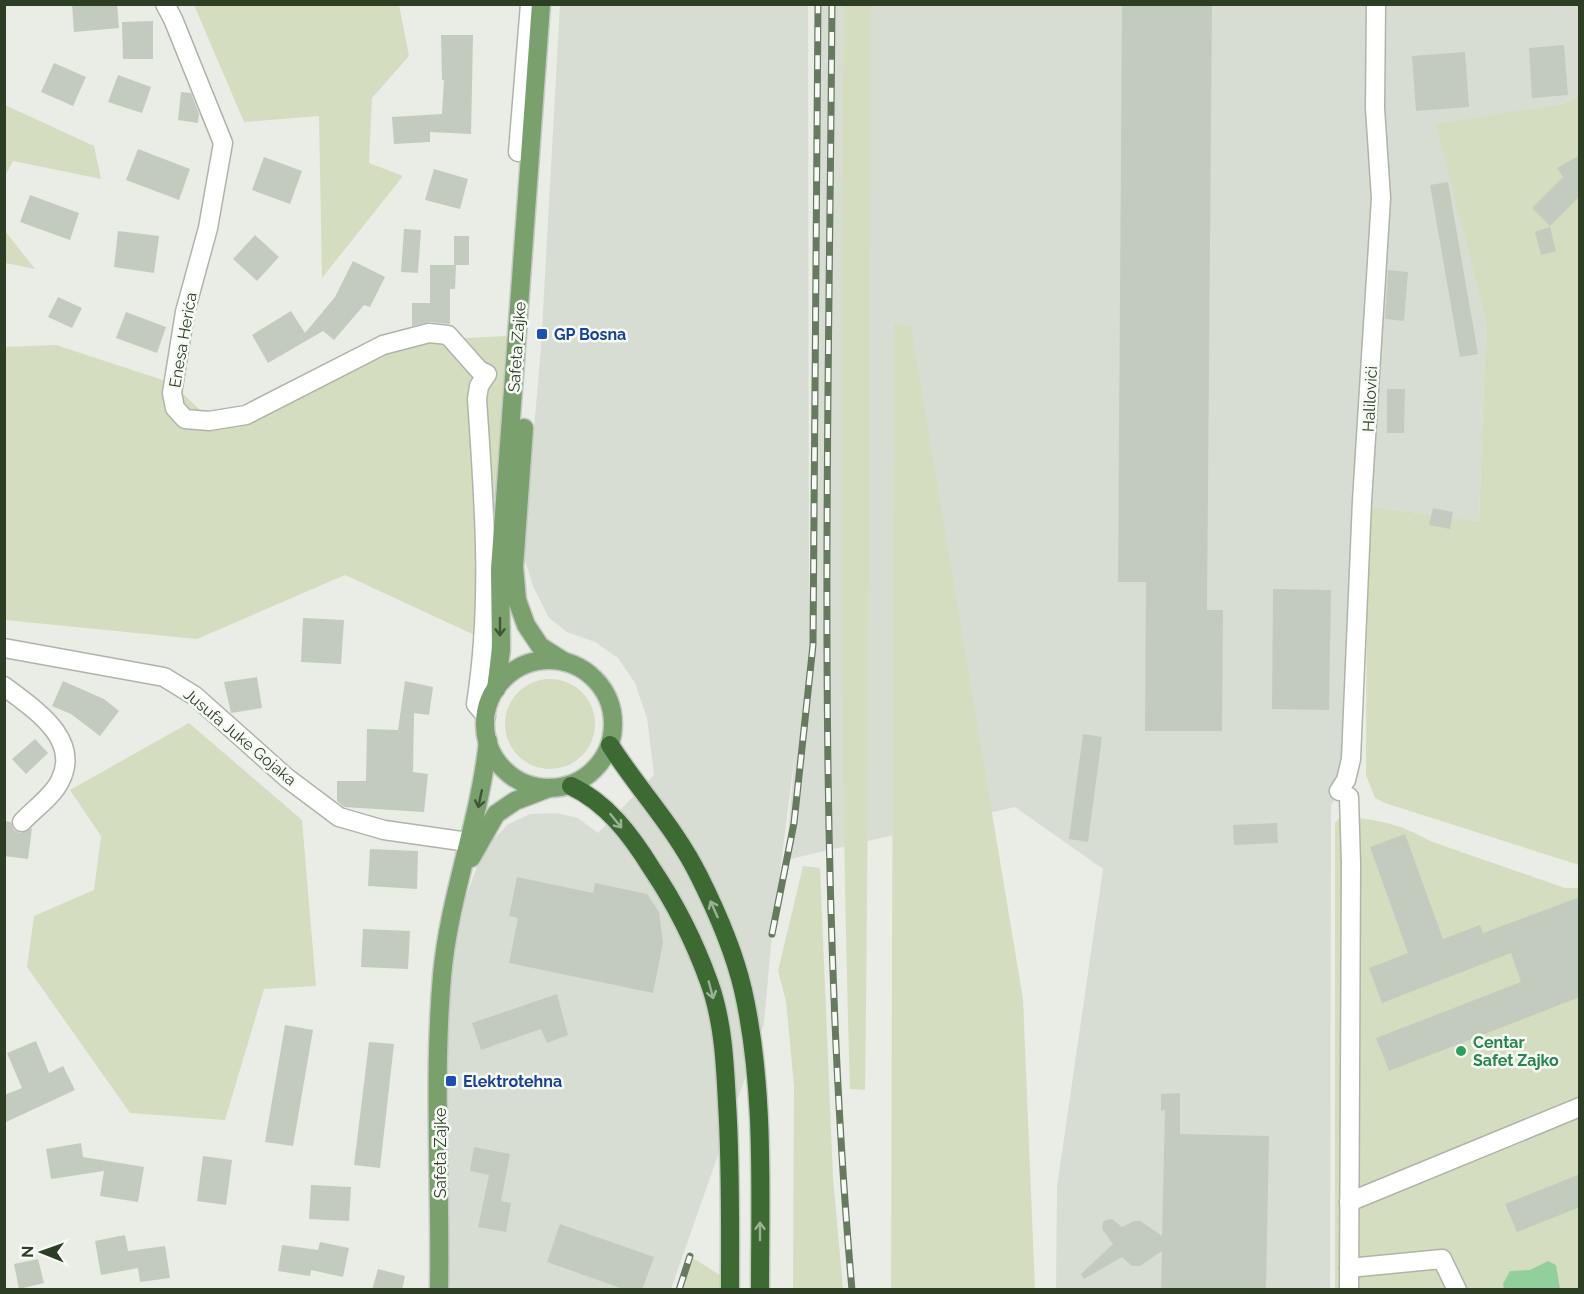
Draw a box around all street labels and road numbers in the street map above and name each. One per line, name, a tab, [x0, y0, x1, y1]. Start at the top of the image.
street label: Enesa Herića	[165, 291, 201, 389]
street label: Safeta Zajke	[504, 301, 530, 393]
street label: Halilovići	[1359, 365, 1381, 433]
street label: Jusufa Juke Gojaka	[180, 684, 300, 790]
street label: Safeta Zajke	[431, 1108, 450, 1198]

